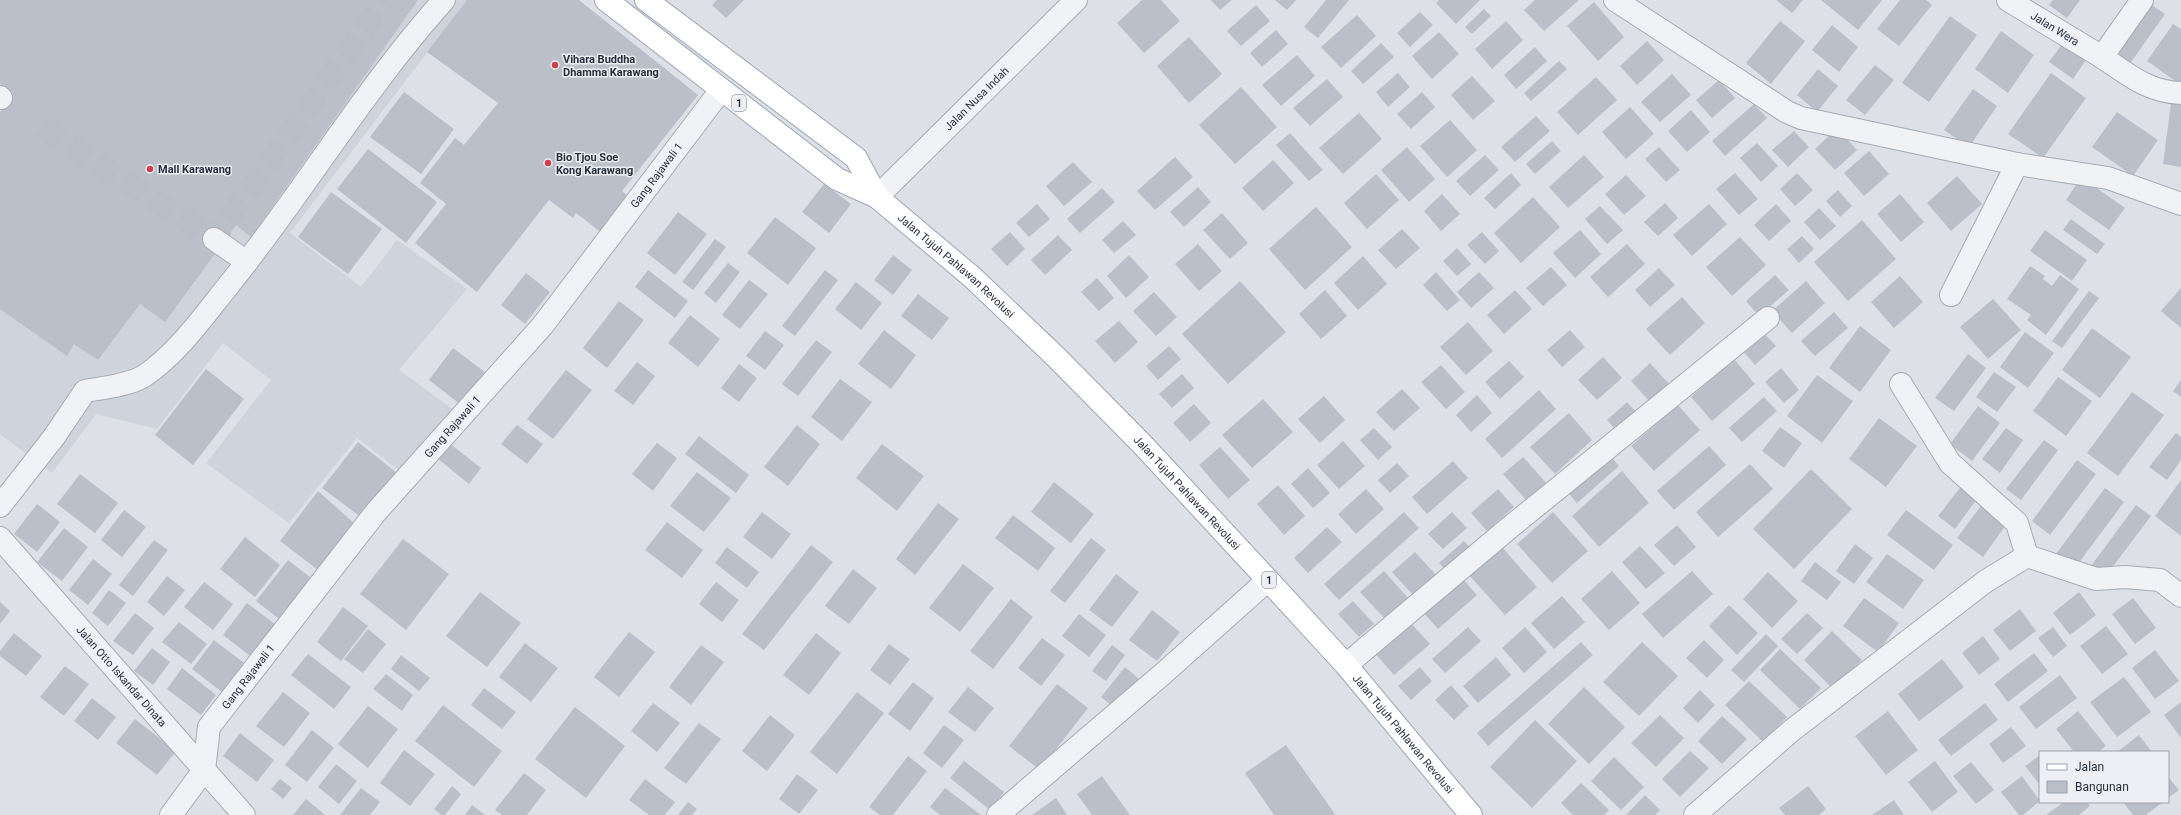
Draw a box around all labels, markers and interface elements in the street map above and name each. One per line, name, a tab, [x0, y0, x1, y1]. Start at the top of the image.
street label: Jalan Wera	[2028, 9, 2081, 49]
place label: Vihara Buddha Dhamma Karawang	[563, 53, 659, 79]
marker: Vihara Buddha Dhamma Karawang	[550, 60, 560, 70]
street label: Jalan Nusa Indah	[942, 64, 1012, 133]
road number: 1	[732, 95, 746, 111]
street label: Gang Rajawali 1	[628, 140, 686, 211]
place label: Bio Tjou Soe Kong Karawang	[556, 151, 633, 177]
marker: Bio Tjou Soe Kong Karawang	[543, 158, 553, 168]
place label: Mall Karawang	[158, 163, 231, 176]
marker: Mall Karawang	[145, 164, 155, 174]
street label: Jalan Tujuh Pahlawan Revolusi	[895, 211, 1017, 321]
street label: Gang Rajawali 1	[422, 393, 484, 460]
street label: Jalan Tujuh Pahlawan Revolusi	[1131, 433, 1243, 553]
road number: 1	[1262, 572, 1276, 588]
street label: Jalan Otto Iskandar Dinata	[73, 623, 169, 729]
street label: Gang Rajawali 1	[219, 642, 278, 712]
street label: Jalan Tujuh Pahlawan Revolusi	[1350, 672, 1456, 796]
legend	[2039, 751, 2169, 803]
text: Jalan	[2075, 760, 2104, 774]
text: Bangunan	[2075, 780, 2129, 794]

